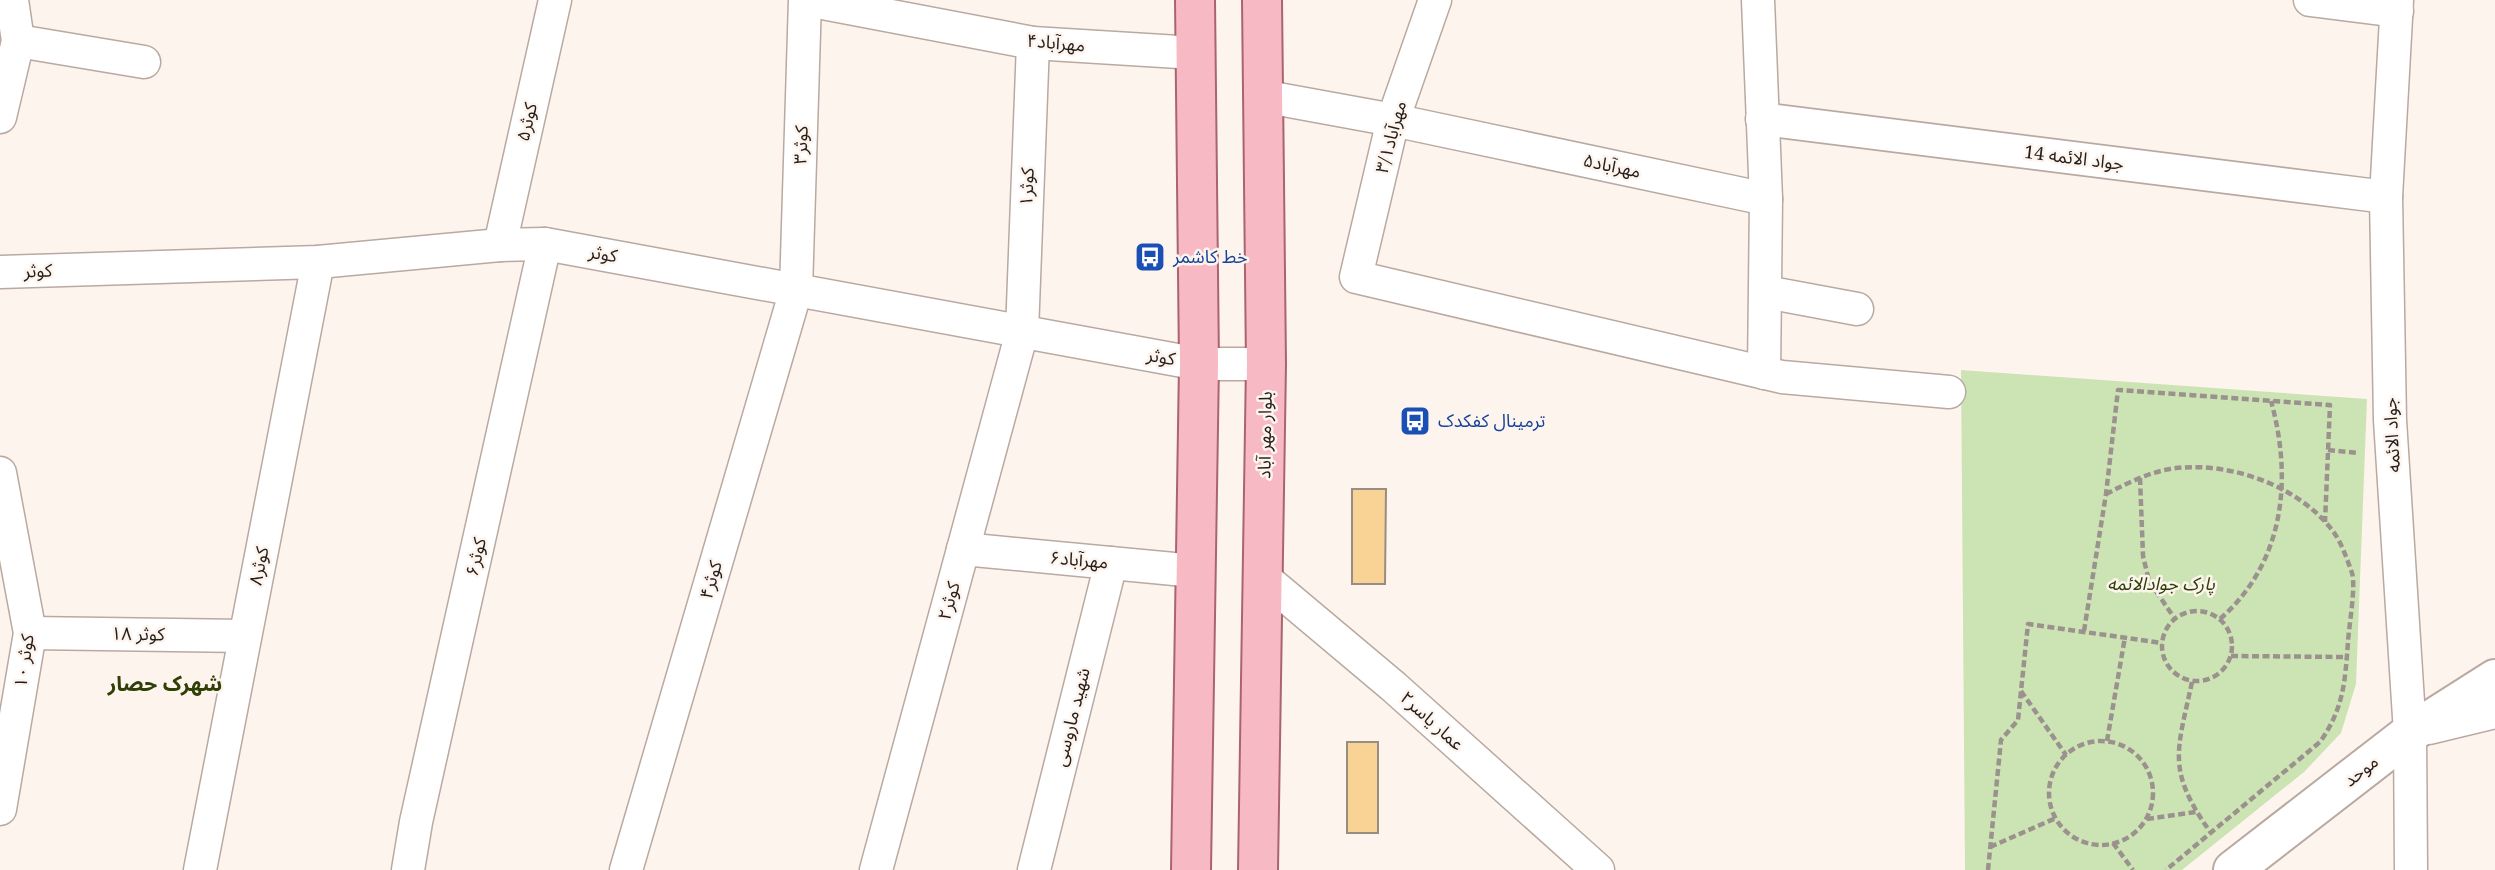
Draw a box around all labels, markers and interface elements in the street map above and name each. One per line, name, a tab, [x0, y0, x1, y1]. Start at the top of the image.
street label: مهرآباد۴	[1026, 28, 1086, 57]
street label: مهرآباد۳/۱	[1369, 98, 1411, 176]
street label: کوثر۵	[510, 100, 542, 143]
street label: کوثر۳	[787, 125, 813, 165]
street label: جواد الائمه 14	[2023, 139, 2125, 175]
street label: مهرآباد۵	[1581, 147, 1643, 183]
street label: کوثر۱	[1013, 167, 1039, 207]
street label: کوثر	[586, 239, 620, 267]
bus stop icon: خط کاشمر	[1133, 240, 1167, 274]
place label: خط کاشمر	[1172, 244, 1248, 268]
street label: کوثر	[22, 257, 53, 283]
street label: کوثر	[1144, 342, 1178, 370]
street label: بلوار مهر آباد	[1251, 391, 1277, 479]
street label: جواد الائمه	[2377, 397, 2405, 473]
bus stop icon: ترمینال کفکدک	[1398, 404, 1432, 438]
place label: ترمینال کفکدک	[1438, 408, 1545, 432]
street label: کوثر۶	[459, 535, 491, 578]
street label: کوثر۸	[243, 544, 274, 587]
street label: مهرآباد۶	[1049, 545, 1109, 574]
street label: کوثر۴	[693, 557, 727, 602]
park label: پارک جوادالائمه	[2107, 571, 2215, 596]
street label: کوثر۲	[931, 578, 965, 623]
street label: کوثر ۱۸	[111, 621, 166, 645]
street label: کوثر ۱۰	[7, 632, 39, 689]
street label: شهید ماروسی	[1047, 665, 1095, 769]
district label: شهرک حصار	[107, 669, 222, 697]
street label: عمار یاسر۲	[1396, 685, 1470, 755]
street label: موحد	[2338, 749, 2383, 791]

